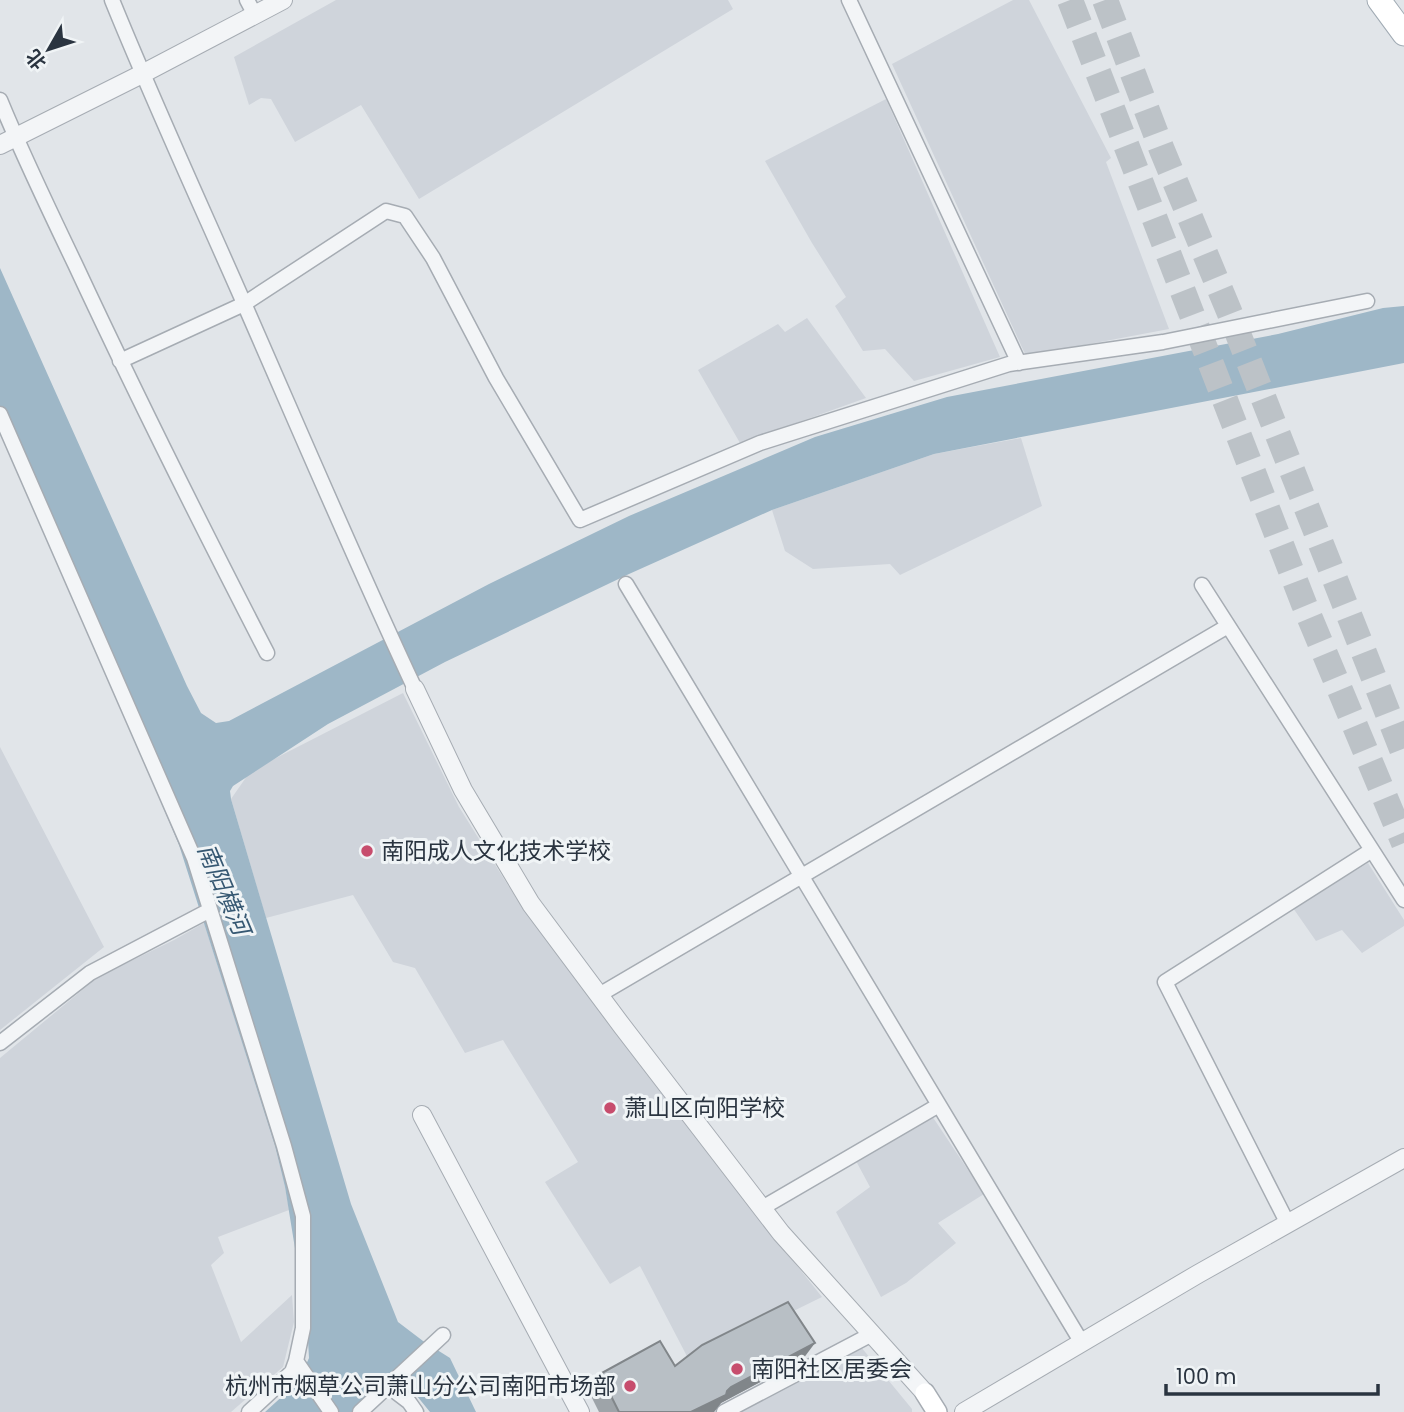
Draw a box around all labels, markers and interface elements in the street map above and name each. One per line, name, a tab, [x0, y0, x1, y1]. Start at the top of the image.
north arrow	[14, 14, 84, 84]
text: 北	[20, 43, 53, 75]
place label: 南阳成人文化技术学校	[381, 835, 611, 867]
water label: 南阳横河	[190, 838, 260, 943]
marker: 南阳成人文化技术学校	[359, 843, 375, 859]
place label: 萧山区向阳学校	[624, 1092, 785, 1124]
marker: 萧山区向阳学校	[602, 1100, 618, 1116]
scale bar	[1166, 1352, 1378, 1396]
place label: 南阳社区居委会	[751, 1353, 912, 1385]
marker: 南阳社区居委会	[729, 1361, 745, 1377]
text: 100 m	[1176, 1362, 1236, 1391]
place label: 杭州市烟草公司萧山分公司南阳市场部	[225, 1370, 616, 1402]
marker: 杭州市烟草公司萧山分公司南阳市场部	[622, 1378, 638, 1394]

